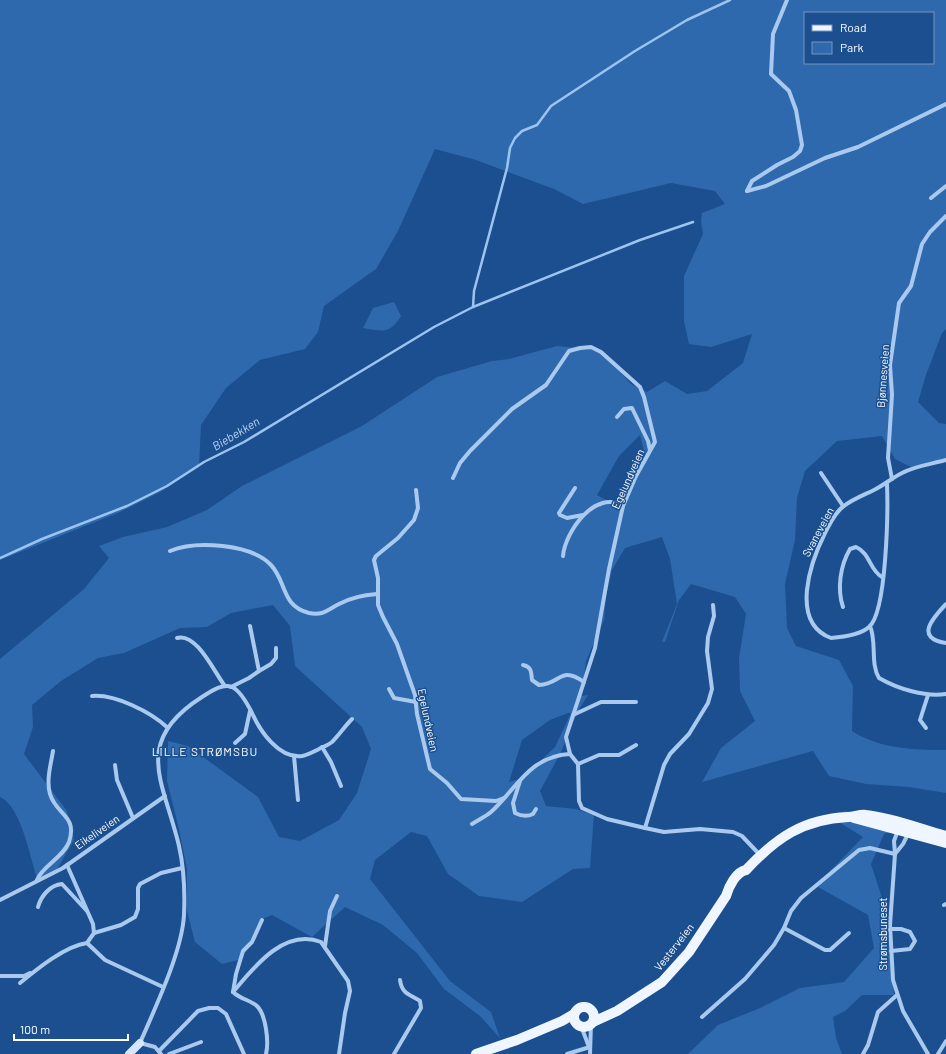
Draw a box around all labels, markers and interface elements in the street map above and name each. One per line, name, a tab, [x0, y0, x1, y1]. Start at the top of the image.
legend	[804, 12, 934, 64]
text: Road	[840, 20, 867, 34]
text: Park	[840, 40, 864, 54]
street label: Bjønnesveien	[874, 344, 891, 408]
water label: Biebekken	[209, 414, 262, 453]
street label: Egelundveien	[609, 447, 647, 511]
street label: Svaneveien	[799, 505, 836, 559]
street label: Egelundveien	[415, 687, 442, 753]
district label: LILLE STRØMSBU	[152, 744, 258, 758]
street label: Eikeliveien	[72, 811, 122, 852]
street label: Strømsbuneset	[876, 897, 889, 971]
street label: Vesterveien	[651, 920, 696, 973]
scale bar	[14, 1016, 128, 1042]
text: 100 m	[20, 1022, 50, 1036]

